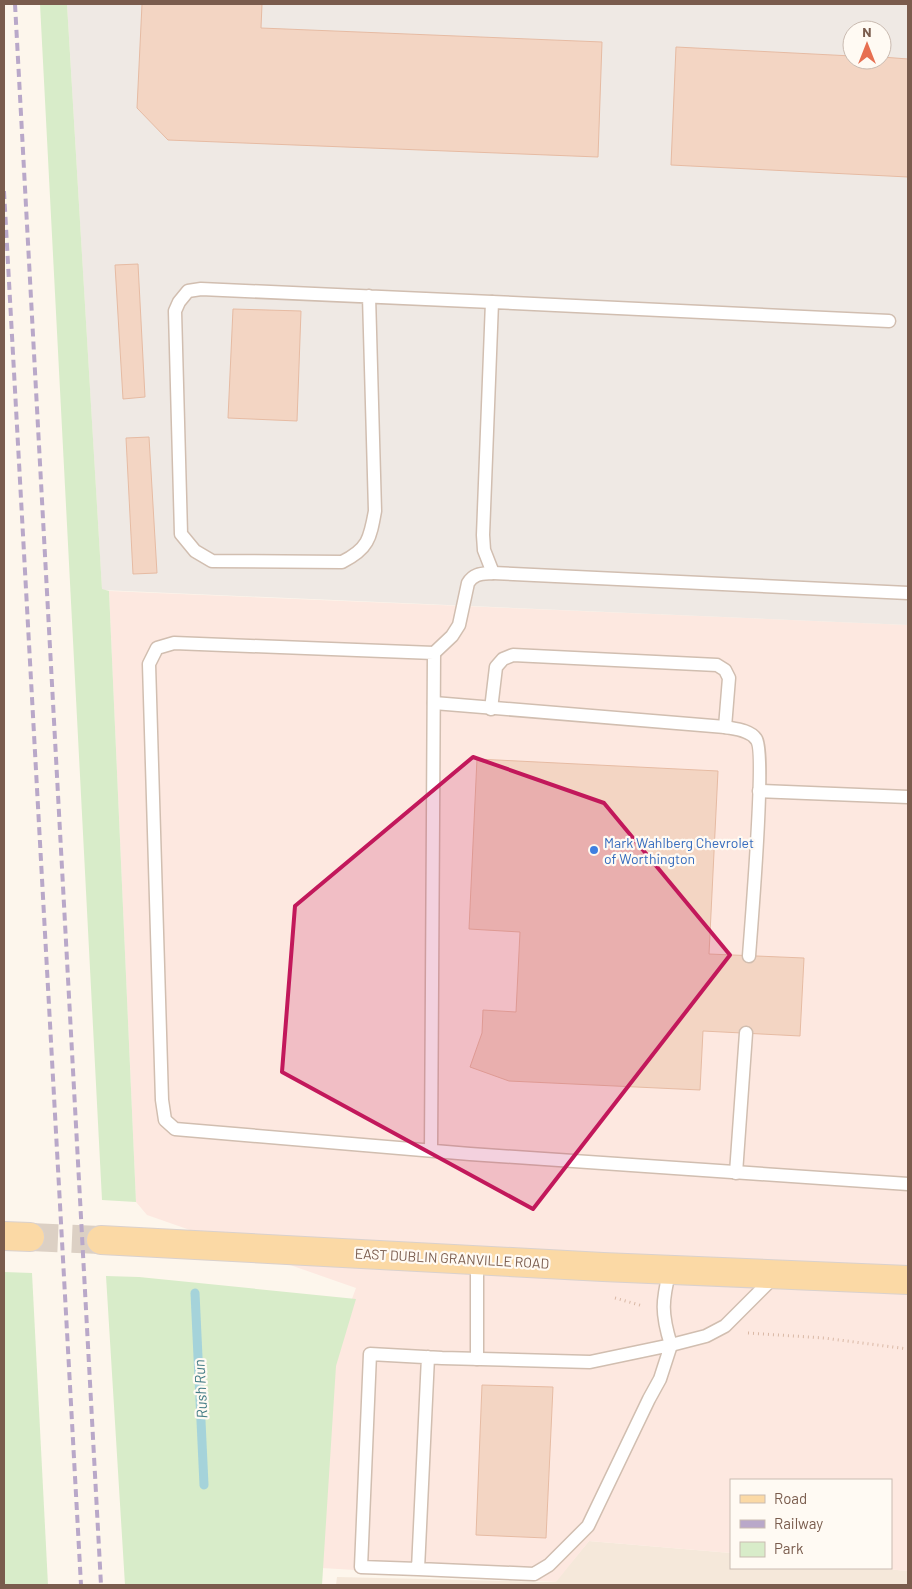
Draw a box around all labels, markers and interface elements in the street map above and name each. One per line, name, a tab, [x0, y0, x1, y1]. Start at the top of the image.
north arrow	[842, 20, 892, 70]
text: N	[862, 23, 872, 40]
place label: Mark Wahlberg Chevrolet of Worthington	[604, 834, 754, 867]
marker: Mark Wahlberg Chevrolet of Worthington	[588, 844, 600, 856]
street label: EAST DUBLIN GRANVILLE ROAD	[354, 1244, 550, 1272]
water label: Rush Run	[189, 1359, 211, 1419]
legend	[730, 1479, 892, 1569]
text: Road	[774, 1489, 807, 1507]
text: Railway	[774, 1514, 823, 1532]
text: Park	[774, 1539, 804, 1557]

